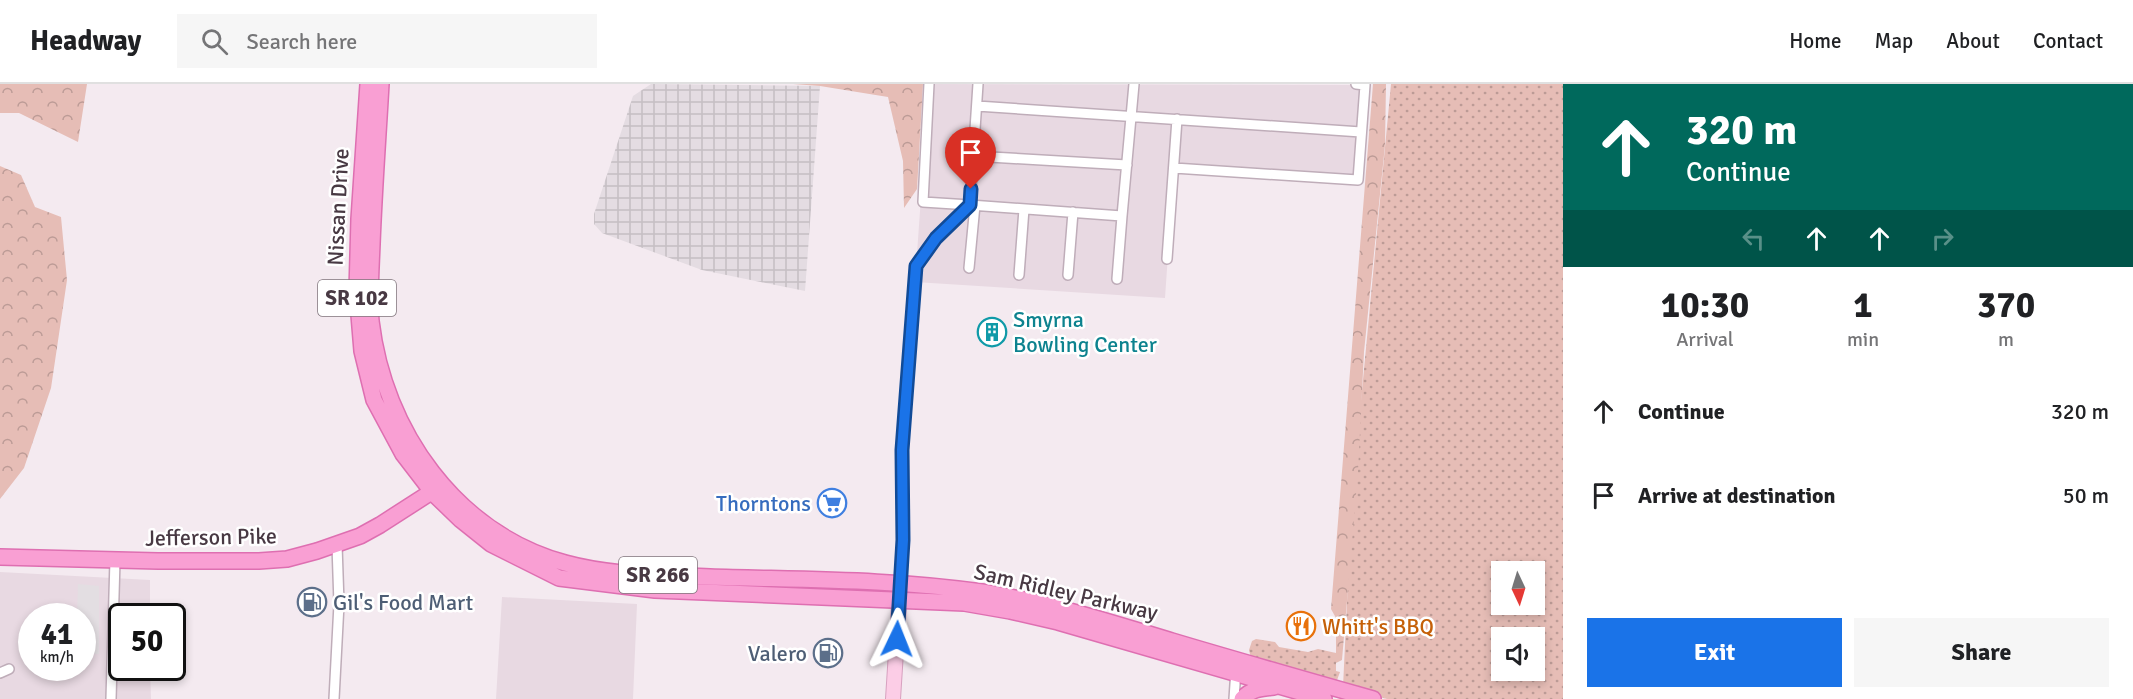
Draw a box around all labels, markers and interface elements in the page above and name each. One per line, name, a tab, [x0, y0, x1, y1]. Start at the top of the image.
search box	[177, 14, 597, 68]
text: Headway	[30, 24, 141, 58]
icon: search	[198, 25, 231, 58]
text: Search here	[246, 28, 357, 55]
text: Home	[1789, 28, 1842, 54]
text: Map	[1875, 28, 1913, 54]
text: About	[1946, 28, 2000, 54]
text: Contact	[2033, 28, 2103, 54]
text: 320 m	[1686, 105, 1797, 156]
icon: ahead	[1587, 108, 1665, 186]
pin	[945, 127, 996, 189]
icon: arrive	[954, 136, 987, 169]
street label: Nissan Drive	[321, 148, 355, 266]
text: Continue	[1686, 156, 1791, 189]
icon: left	[1737, 222, 1770, 255]
icon: ahead	[1800, 222, 1833, 255]
icon: ahead	[1863, 222, 1896, 255]
icon: right	[1926, 222, 1959, 255]
road number: SR 102	[318, 280, 396, 316]
text: 10:30	[1661, 283, 1749, 328]
text: 1	[1853, 283, 1873, 328]
text: 370	[1977, 283, 2035, 328]
place label: Smyrna Bowling Center	[1013, 306, 1157, 358]
building icon: Smyrna Bowling Center	[976, 316, 1008, 348]
text: Arrival	[1676, 327, 1734, 352]
text: min	[1847, 327, 1879, 352]
text: m	[1998, 327, 2014, 352]
icon: ahead	[1587, 395, 1620, 428]
text: Continue	[1638, 398, 1725, 425]
text: 320 m	[2051, 398, 2109, 425]
icon: arrive	[1587, 479, 1620, 512]
text: Arrive at destination	[1638, 482, 1835, 509]
text: 50 m	[2063, 482, 2109, 509]
supermarket icon: Thorntons	[816, 487, 848, 519]
place label: Thorntons	[716, 490, 811, 517]
street label: Jefferson Pike	[145, 522, 277, 552]
road number: SR 266	[619, 557, 697, 593]
street label: Sam Ridley Parkway	[971, 558, 1161, 626]
north arrow	[1491, 561, 1545, 615]
map controls	[1491, 561, 1545, 681]
fuel station icon: Gil's Food Mart	[296, 586, 328, 618]
place label: Gil's Food Mart	[333, 589, 474, 616]
speed limit sign: 50	[108, 603, 186, 681]
position arrow	[865, 607, 929, 671]
restaurant icon: Whitt's BBQ	[1285, 610, 1317, 642]
place label: Whitt's BBQ	[1322, 613, 1434, 640]
text: 41	[41, 616, 73, 653]
button: Exit	[1587, 618, 1842, 687]
button: Share	[1854, 618, 2109, 687]
button: sound	[1491, 627, 1545, 681]
fuel station icon: Valero	[812, 637, 844, 669]
place label: Valero	[748, 640, 807, 667]
text: km/h	[40, 648, 74, 666]

